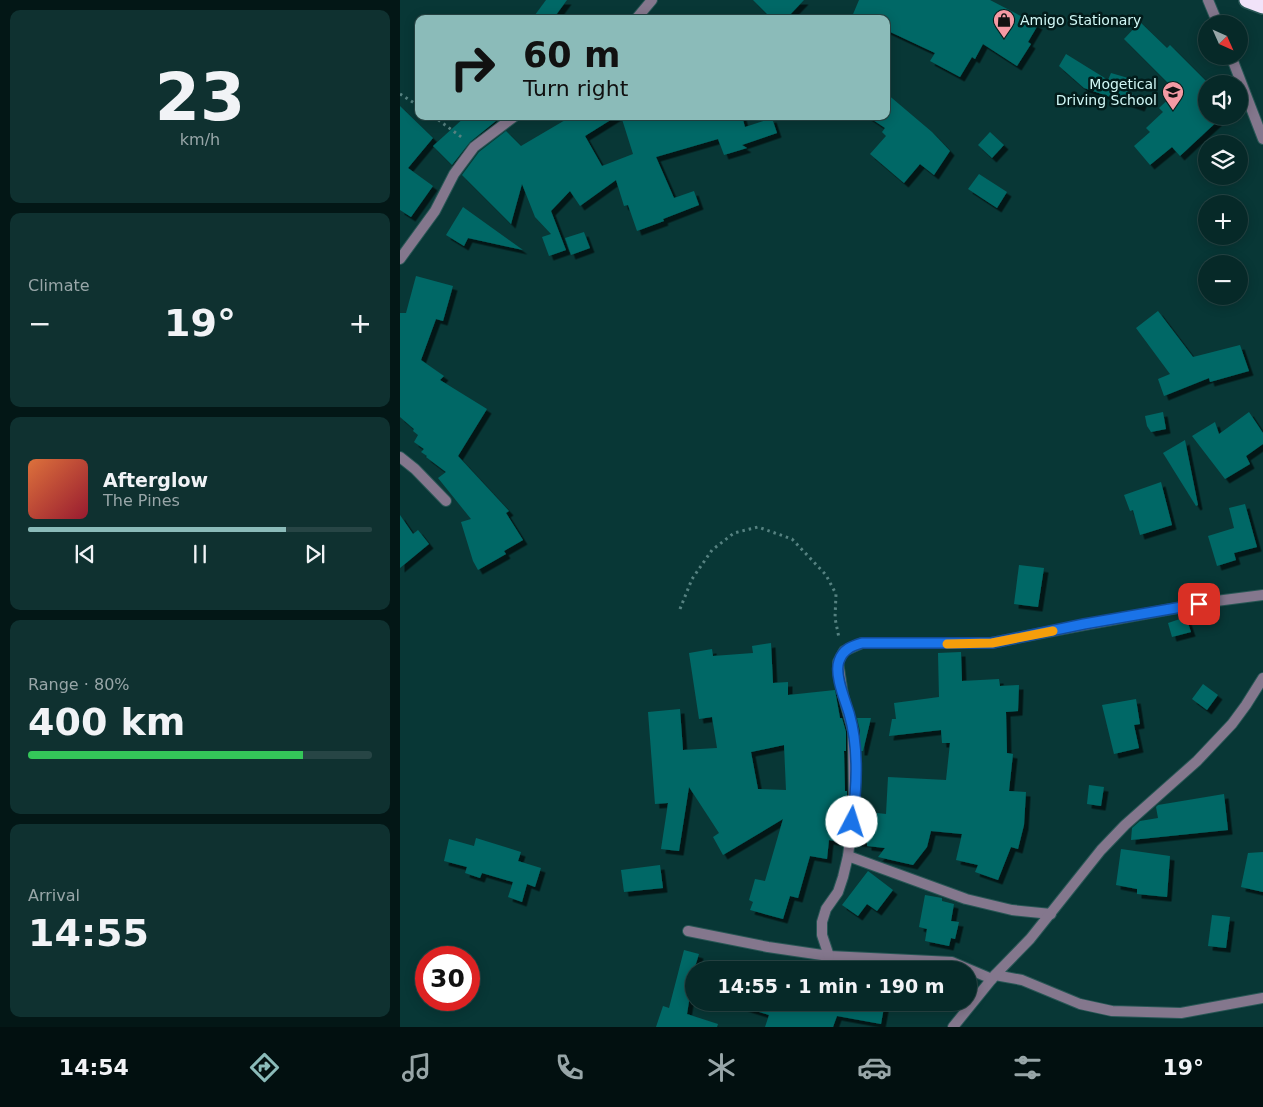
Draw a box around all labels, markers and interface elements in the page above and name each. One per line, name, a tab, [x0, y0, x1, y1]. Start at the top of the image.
shop icon: Amigo Stationary	[992, 8, 1016, 39]
place label: Amigo Stationary	[1020, 12, 1141, 28]
north arrow	[1198, 15, 1248, 65]
map controls	[1198, 15, 1248, 305]
icon: right	[440, 35, 505, 100]
text: 60 m	[523, 35, 620, 75]
text: 23	[155, 60, 245, 135]
button: sound	[1198, 75, 1248, 125]
text: Turn right	[523, 76, 628, 101]
place label: Mogetical Driving School	[1056, 76, 1157, 108]
school or university icon: Mogetical Driving School	[1161, 80, 1185, 111]
text: km/h	[180, 130, 220, 149]
button: layers	[1198, 135, 1248, 185]
button: +	[1198, 195, 1248, 245]
button: −	[1198, 255, 1248, 305]
text: Climate	[28, 276, 90, 295]
text: 19°	[164, 301, 236, 345]
text: −	[28, 307, 51, 340]
text: +	[349, 307, 372, 340]
text: Afterglow	[103, 469, 208, 491]
text: The Pines	[103, 491, 180, 510]
icon: previous	[71, 540, 99, 568]
icon: pause	[186, 540, 214, 568]
icon: next	[301, 540, 329, 568]
pin	[1178, 583, 1220, 625]
icon: arrive	[1185, 590, 1213, 618]
text: Range · 80%	[28, 675, 130, 694]
text: 400 km	[28, 700, 185, 744]
position arrow	[825, 795, 877, 847]
text: Arrival	[28, 886, 80, 905]
text: 14:55	[28, 911, 149, 955]
speed limit sign: 30	[415, 946, 480, 1011]
text: 14:55 · 1 min · 190 m	[717, 975, 945, 997]
icon: directions	[247, 1050, 282, 1085]
icon: music	[399, 1050, 434, 1085]
icon: phone	[552, 1050, 587, 1085]
icon: climate	[704, 1050, 739, 1085]
icon: car	[857, 1050, 892, 1085]
icon: filters	[1010, 1050, 1045, 1085]
text: 14:54	[59, 1055, 129, 1080]
text: 19°	[1162, 1055, 1204, 1080]

